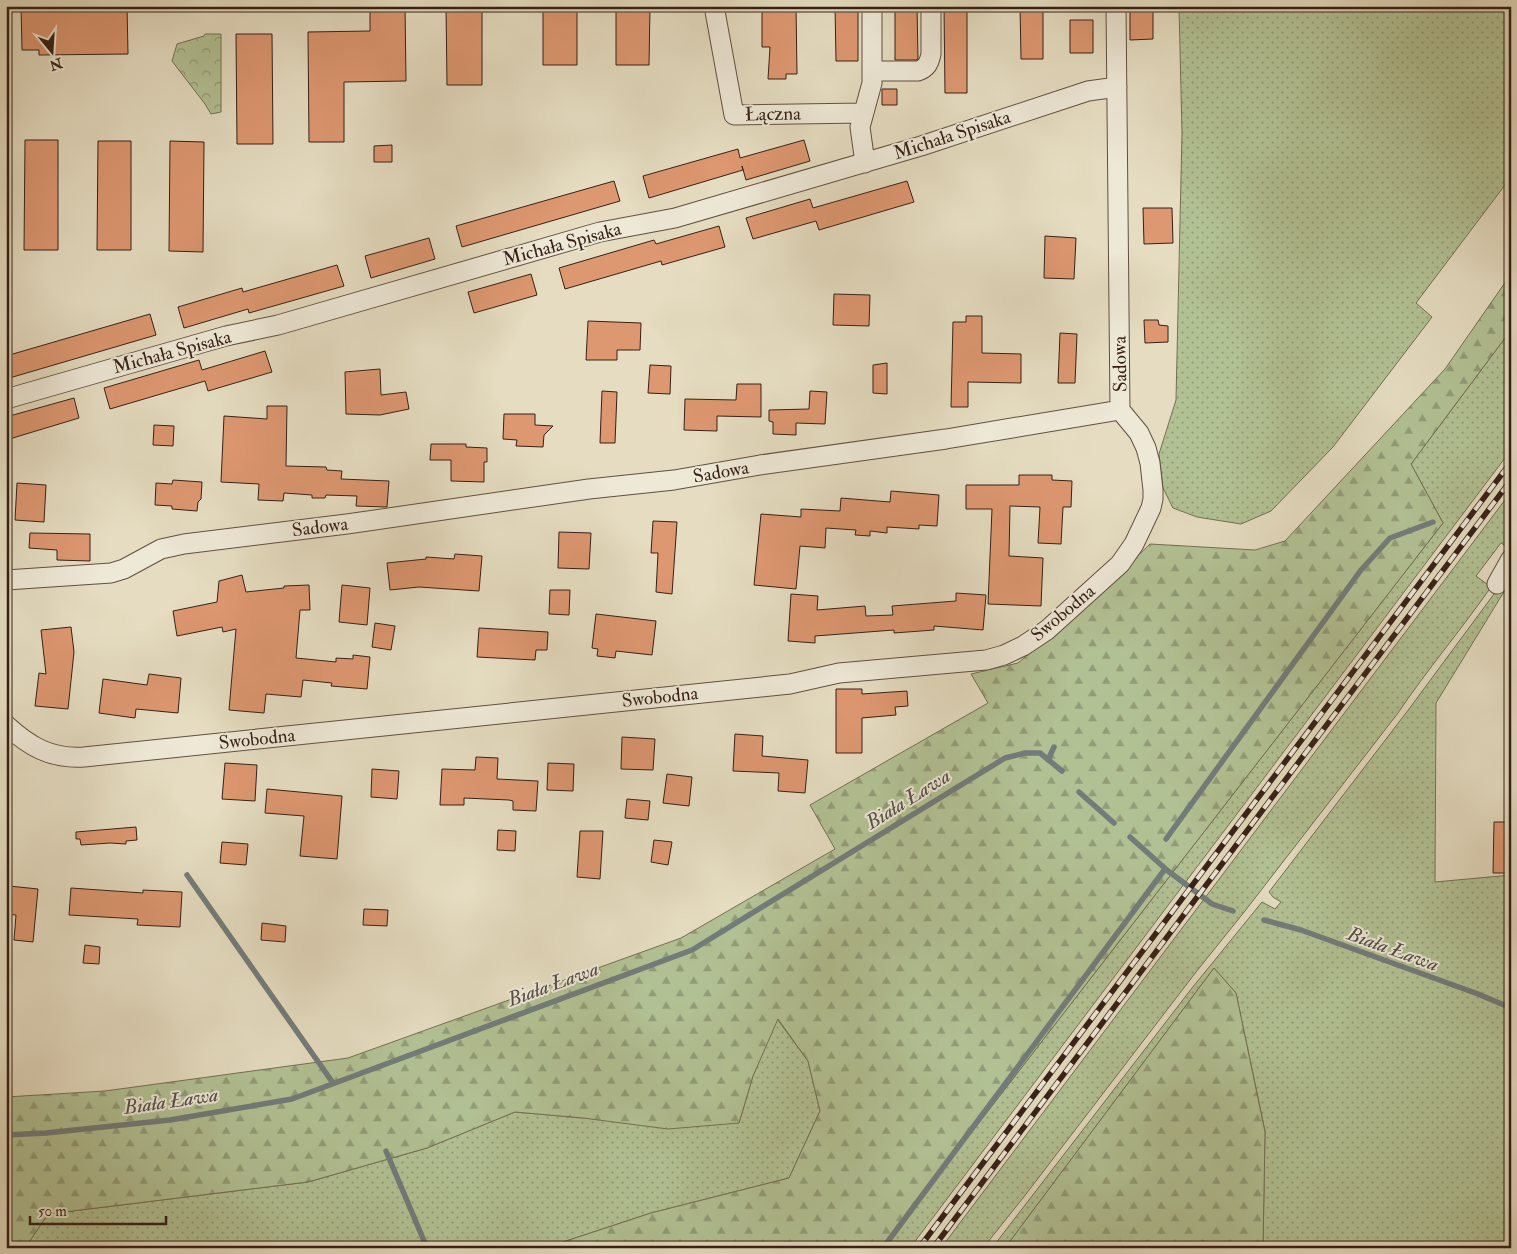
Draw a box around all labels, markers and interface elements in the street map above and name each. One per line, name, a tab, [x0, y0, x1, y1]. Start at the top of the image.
north arrow	[28, 28, 78, 78]
text: N	[47, 54, 65, 74]
street label: Łączna	[745, 102, 801, 126]
street label: Michała Spisaka	[890, 105, 1014, 166]
street label: Michała Spisaka	[500, 217, 624, 272]
street label: Michała Spisaka	[110, 325, 234, 380]
street label: Sadowa	[1108, 335, 1132, 392]
street label: Sadowa	[691, 455, 751, 489]
street label: Sadowa	[291, 512, 350, 542]
street label: Swobodna	[1026, 579, 1100, 647]
street label: Swobodna	[621, 681, 700, 713]
street label: Swobodna	[218, 723, 297, 755]
water label: Biała Ława	[860, 763, 955, 835]
water label: Biała Ława	[1343, 921, 1442, 977]
water label: Biała Ława	[503, 956, 602, 1012]
water label: Biała Ława	[121, 1082, 220, 1120]
scale bar	[30, 1194, 166, 1226]
text: 50 m	[38, 1202, 67, 1221]

